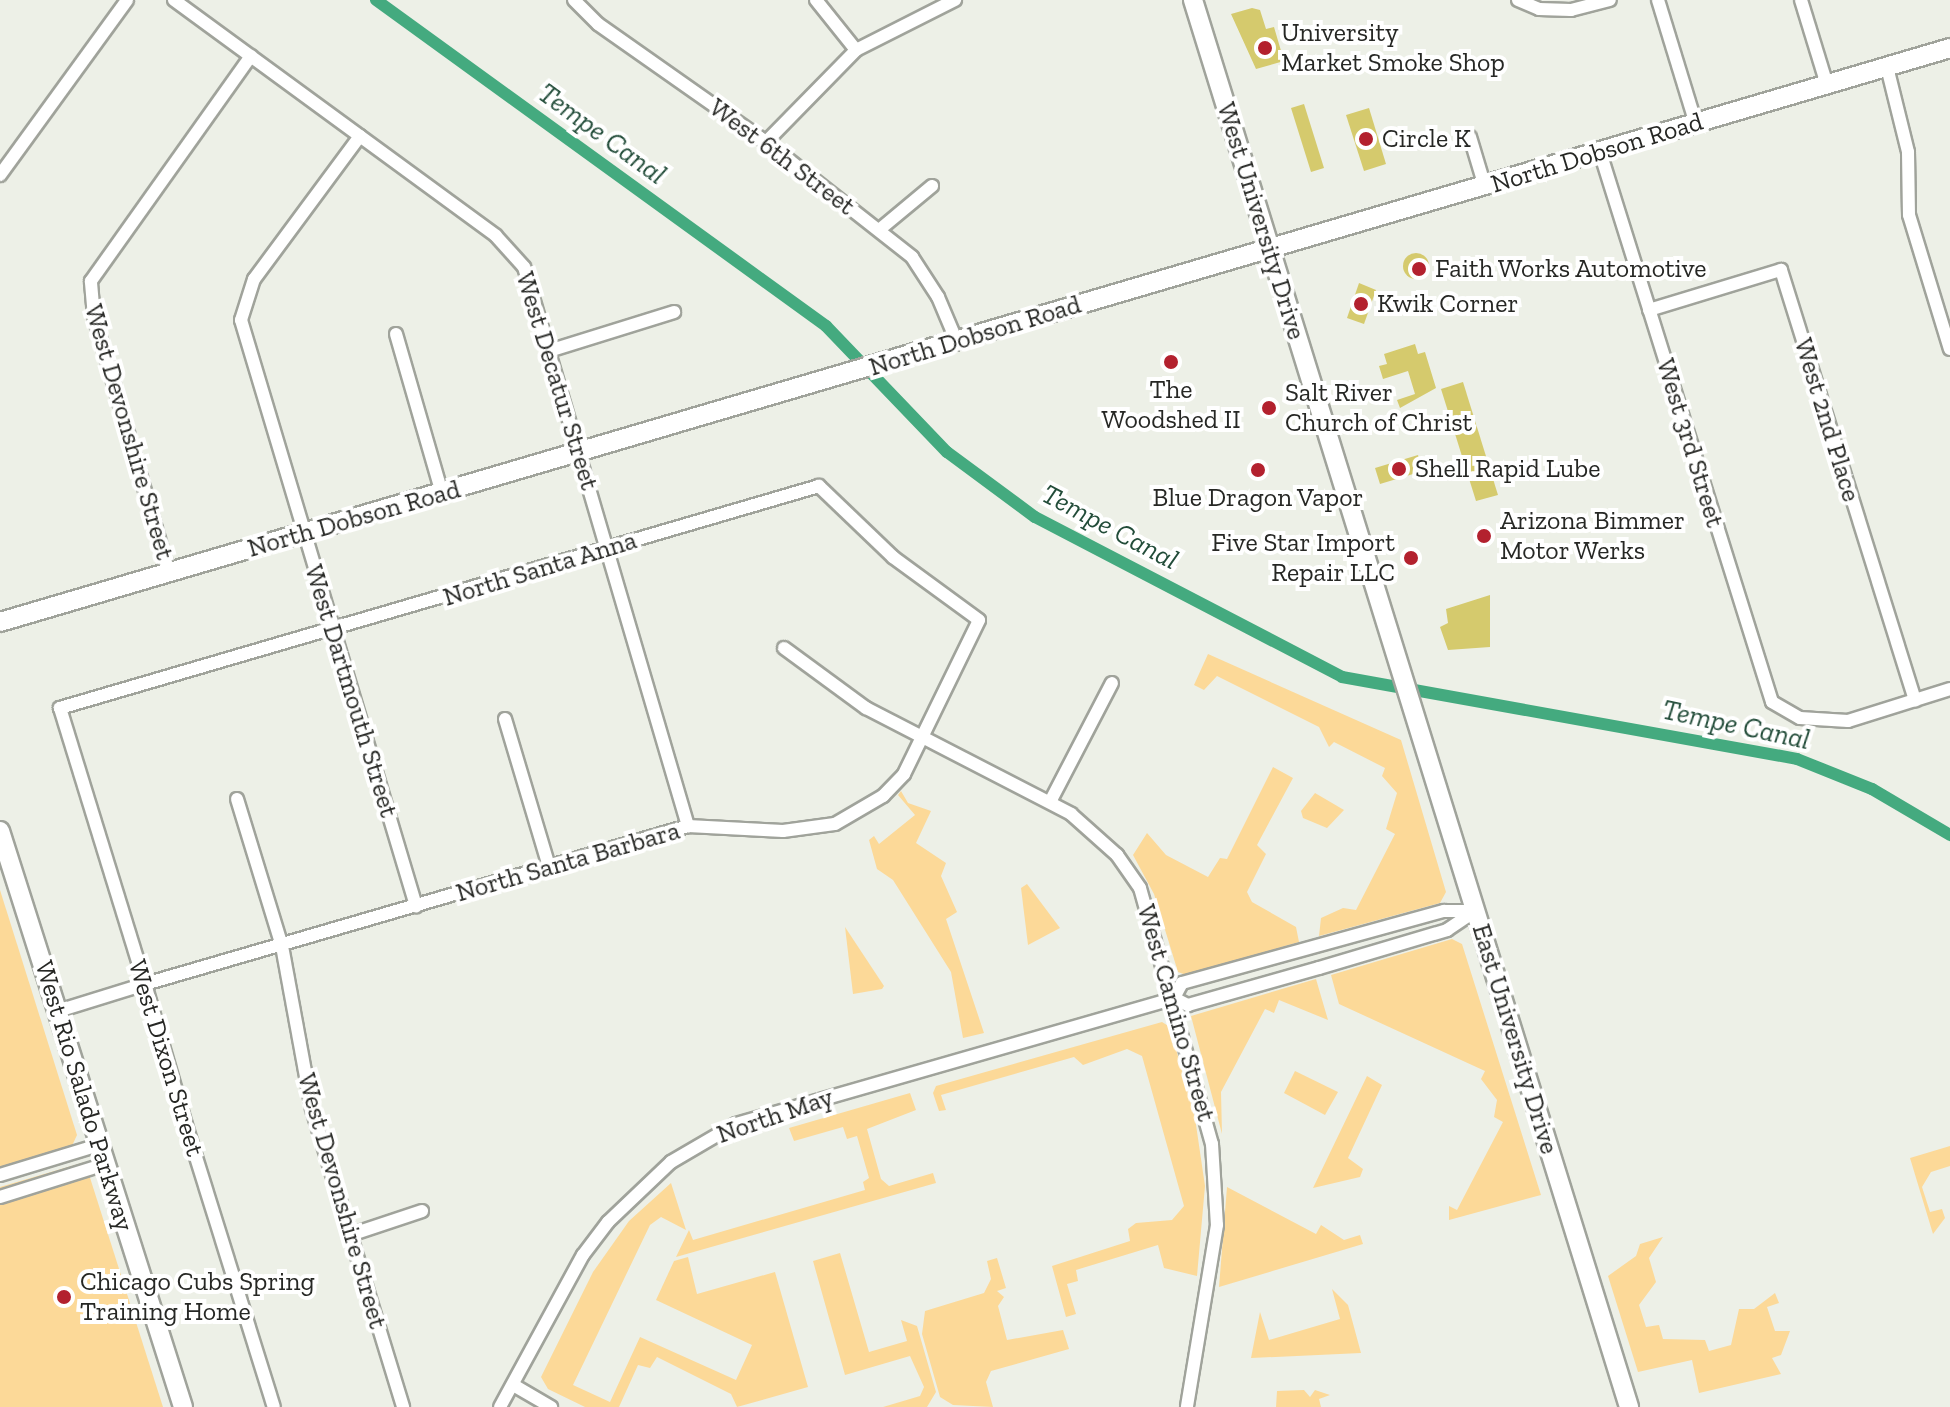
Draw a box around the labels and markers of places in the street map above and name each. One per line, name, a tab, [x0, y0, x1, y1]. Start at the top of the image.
place label: University Market Smoke Shop	[1281, 17, 1505, 78]
marker: University Market Smoke Shop	[1256, 39, 1274, 57]
place label: Circle K	[1382, 123, 1471, 155]
marker: Circle K	[1357, 130, 1375, 148]
place label: Faith Works Automotive	[1435, 253, 1708, 285]
marker: Faith Works Automotive	[1410, 260, 1428, 278]
place label: Kwik Corner	[1377, 288, 1518, 320]
marker: Kwik Corner	[1352, 295, 1370, 313]
marker: The Woodshed II	[1162, 353, 1180, 371]
place label: The Woodshed II	[1101, 374, 1241, 436]
place label: Salt River Church of Christ	[1285, 377, 1472, 438]
marker: Salt River Church of Christ	[1260, 399, 1278, 417]
place label: Shell Rapid Lube	[1415, 453, 1600, 485]
marker: Shell Rapid Lube	[1390, 460, 1408, 478]
marker: Blue Dragon Vapor	[1249, 461, 1267, 479]
place label: Blue Dragon Vapor	[1152, 482, 1364, 514]
place label: Arizona Bimmer Motor Werks	[1500, 505, 1685, 566]
place label: Five Star Import Repair LLC	[1211, 527, 1395, 588]
marker: Arizona Bimmer Motor Werks	[1475, 527, 1493, 545]
marker: Five Star Import Repair LLC	[1402, 549, 1420, 567]
place label: Chicago Cubs Spring Training Home	[80, 1266, 315, 1328]
marker: Chicago Cubs Spring Training Home	[55, 1288, 73, 1306]

